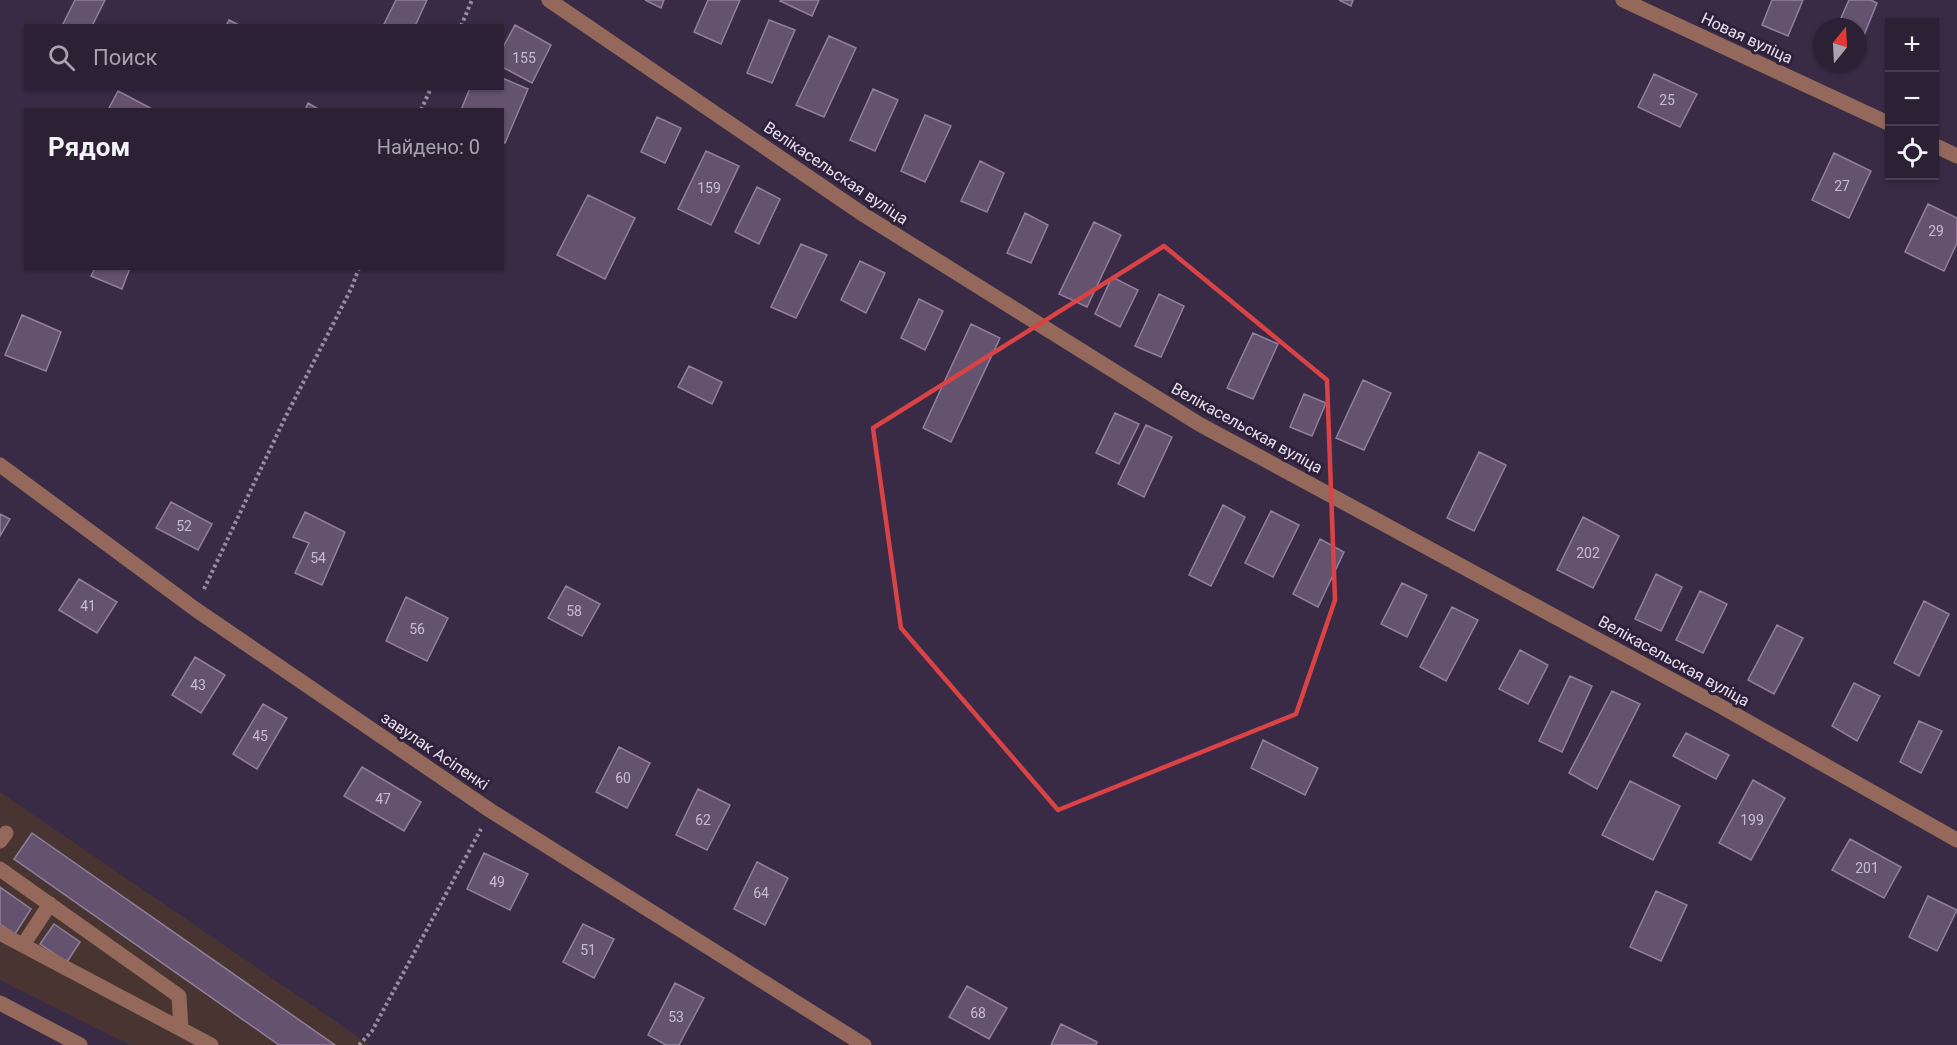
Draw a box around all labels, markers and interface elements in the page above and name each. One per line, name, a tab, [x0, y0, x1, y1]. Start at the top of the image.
street label: Новая вуліца	[1698, 9, 1796, 67]
north arrow	[1813, 18, 1867, 72]
map controls	[1885, 18, 1939, 180]
button: +	[1885, 18, 1939, 72]
search box	[24, 24, 504, 90]
icon: search	[45, 41, 78, 74]
text: Поиск	[93, 45, 157, 70]
house number: 155	[512, 50, 536, 66]
button: −	[1885, 72, 1939, 126]
house number: 25	[1659, 92, 1675, 108]
street label: Велікасельская вуліца	[760, 118, 912, 228]
button: locate	[1885, 126, 1939, 180]
text: Рядом	[48, 132, 130, 162]
text: Найдено: 0	[377, 135, 480, 159]
house number: 27	[1834, 178, 1850, 194]
house number: 159	[697, 180, 721, 196]
house number: 29	[1928, 223, 1944, 239]
street label: Велікасельская вуліца	[1168, 379, 1326, 477]
house number: 52	[176, 518, 192, 534]
house number: 202	[1576, 545, 1600, 561]
house number: 54	[310, 550, 326, 566]
house number: 41	[80, 598, 96, 614]
house number: 58	[566, 603, 582, 619]
street label: Велікасельская вуліца	[1595, 612, 1753, 710]
house number: 56	[409, 621, 425, 637]
house number: 43	[190, 677, 206, 693]
street label: завулак Асіпенкі	[377, 708, 493, 794]
house number: 45	[252, 728, 268, 744]
house number: 60	[615, 770, 631, 786]
house number: 47	[375, 791, 391, 807]
house number: 62	[695, 812, 711, 828]
house number: 199	[1740, 812, 1764, 828]
house number: 201	[1855, 860, 1879, 876]
house number: 49	[489, 874, 505, 890]
house number: 64	[753, 885, 769, 901]
house number: 51	[580, 942, 596, 958]
house number: 68	[970, 1005, 986, 1021]
house number: 53	[668, 1009, 684, 1025]

